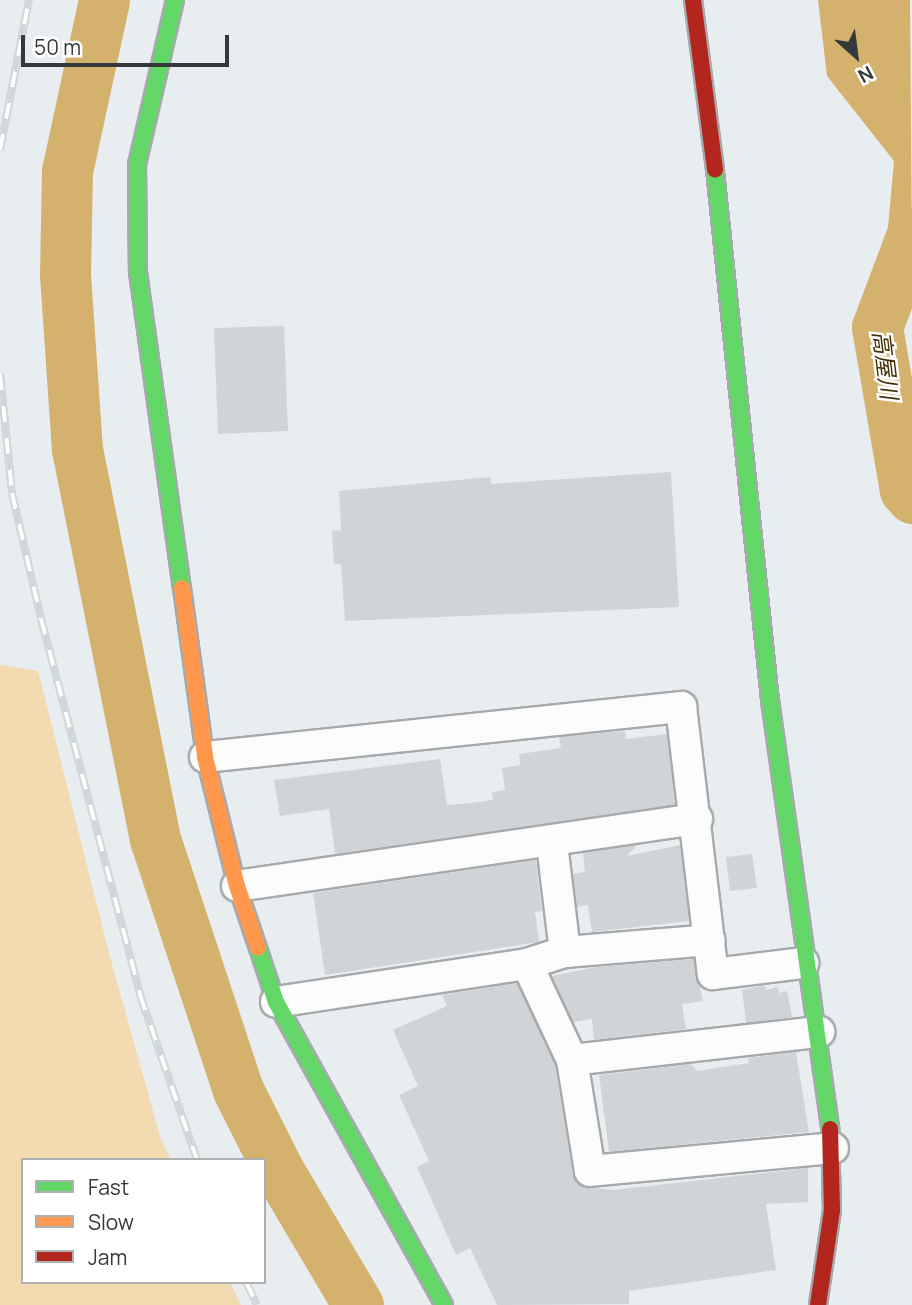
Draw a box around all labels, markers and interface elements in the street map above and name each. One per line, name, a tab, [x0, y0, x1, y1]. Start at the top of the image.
scale bar	[24, 21, 233, 65]
north arrow	[821, 21, 891, 91]
text: 50 m	[34, 33, 81, 61]
text: N	[854, 60, 878, 89]
water label: 高屋川	[868, 329, 904, 401]
legend	[21, 1158, 266, 1284]
text: Fast	[88, 1173, 129, 1201]
text: Slow	[88, 1208, 134, 1236]
text: Jam	[88, 1243, 127, 1271]

